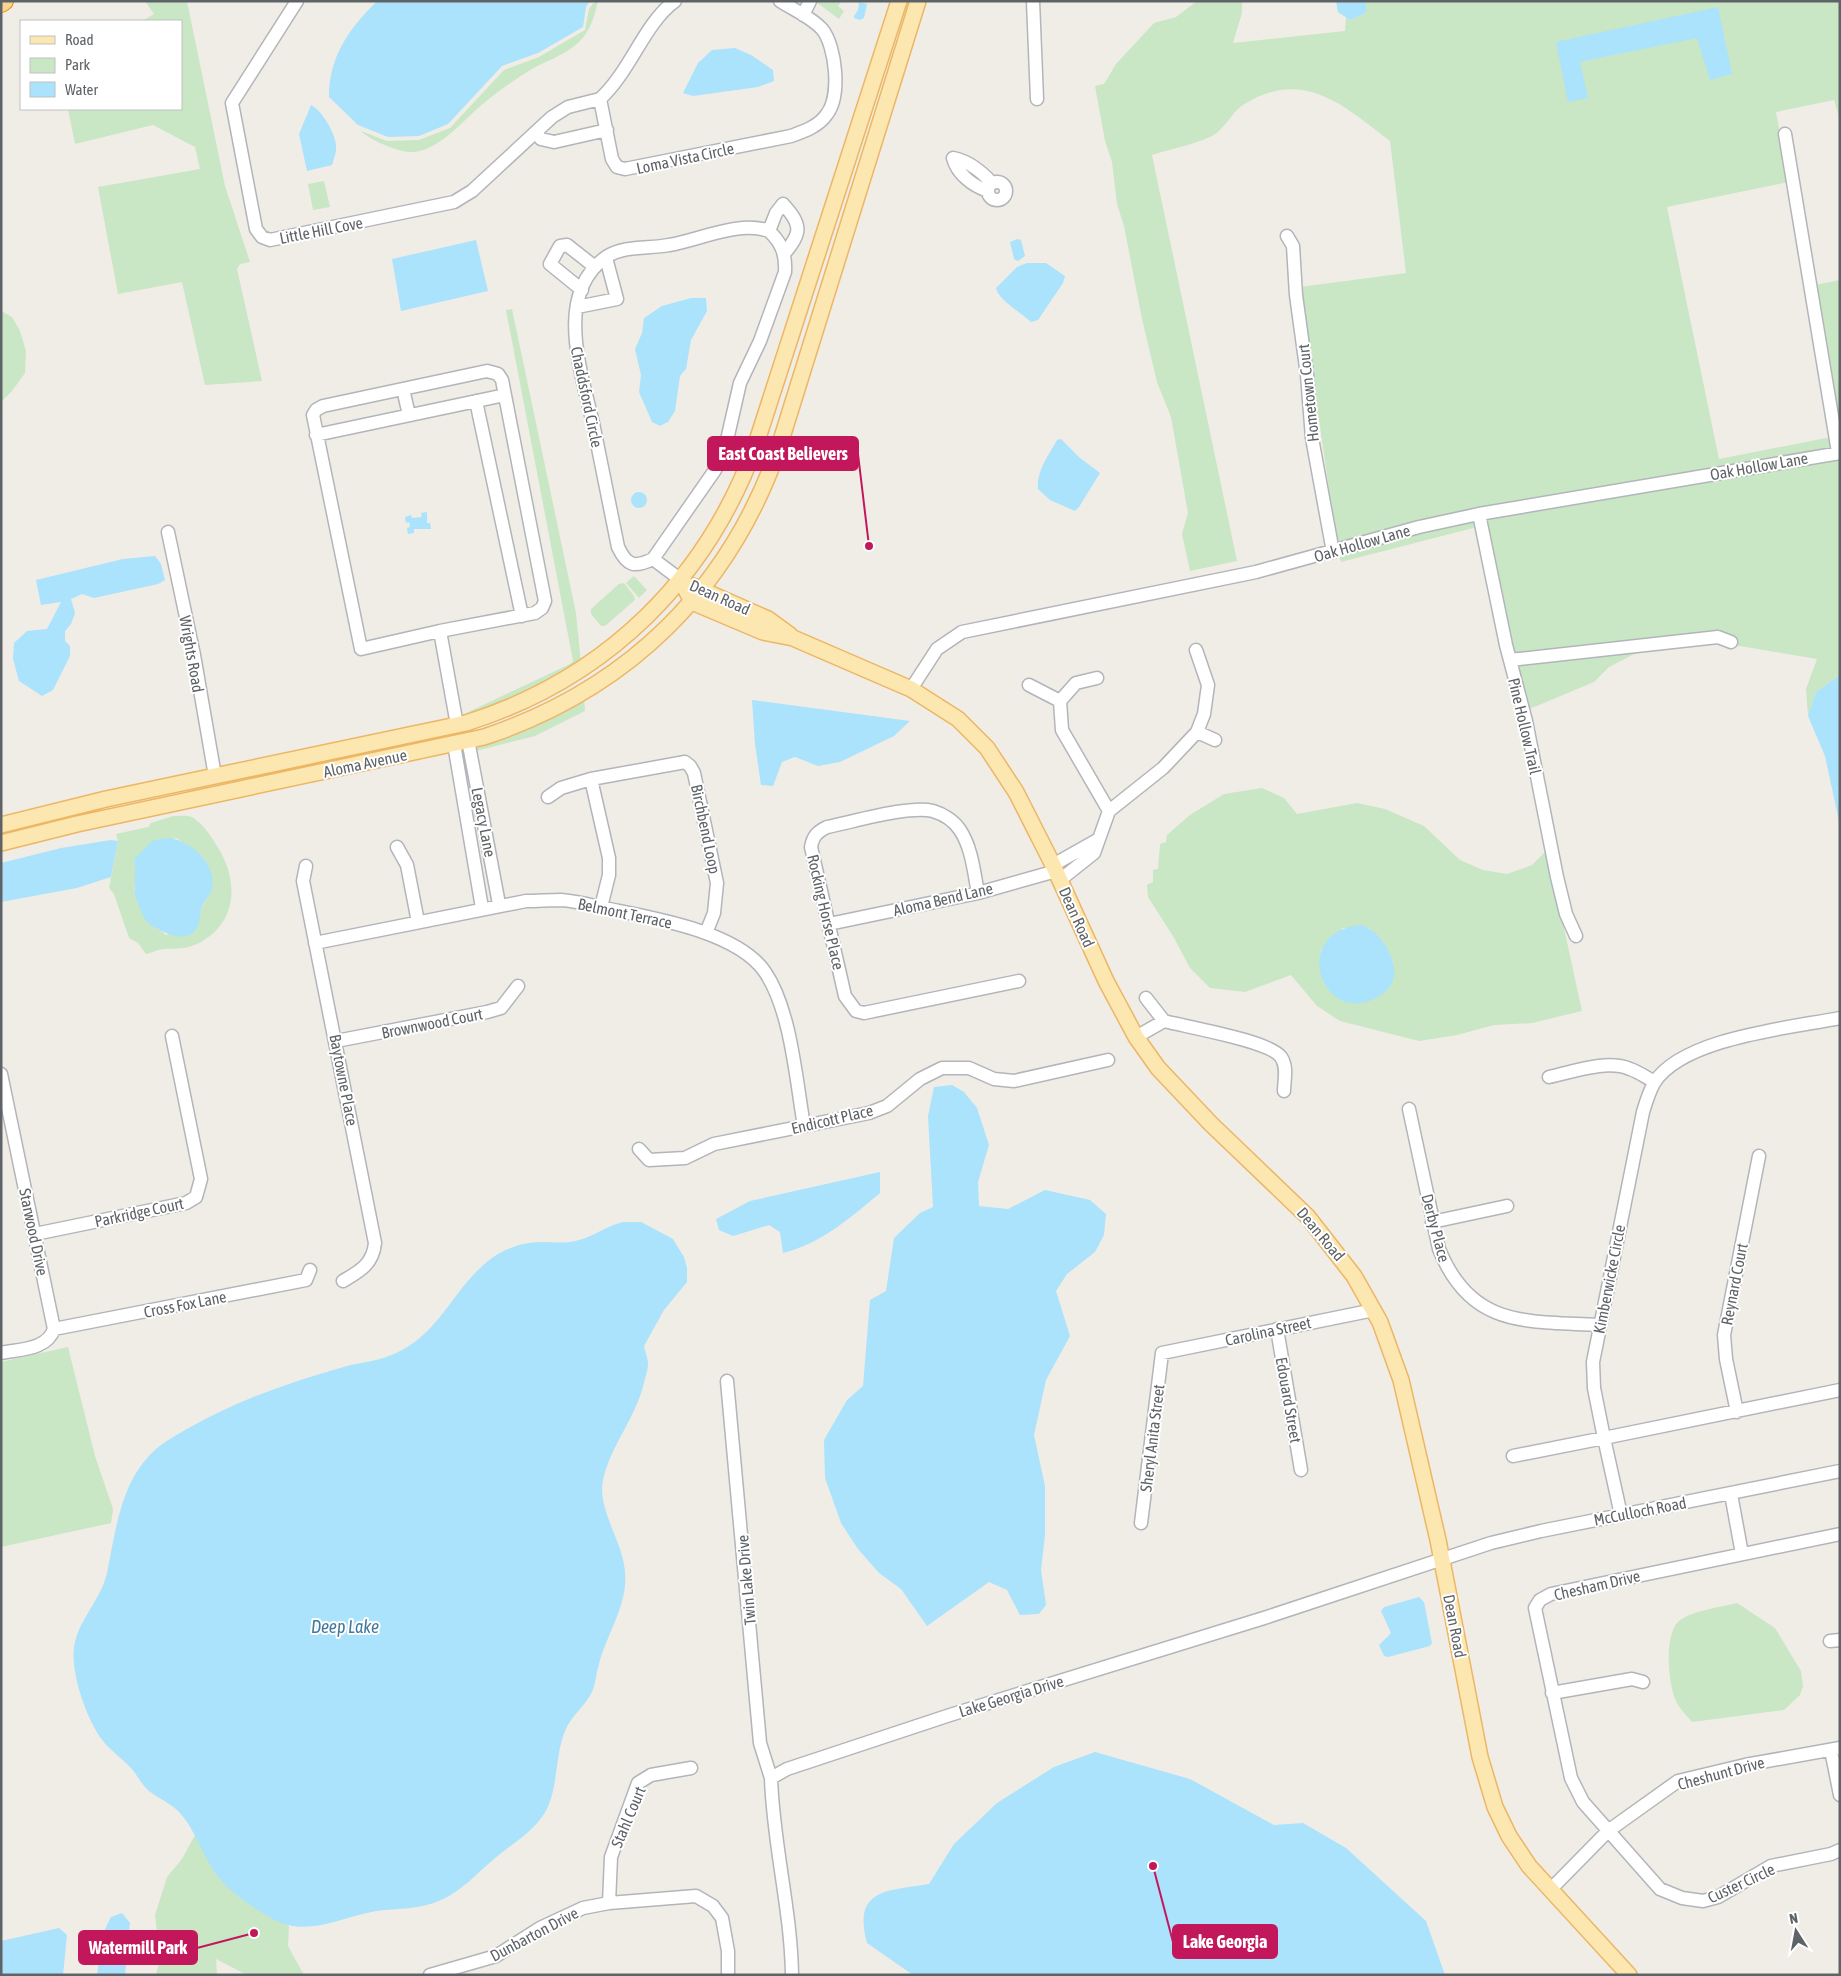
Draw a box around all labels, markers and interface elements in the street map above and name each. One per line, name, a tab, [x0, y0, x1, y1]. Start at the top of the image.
legend	[20, 20, 182, 110]
text: Road	[65, 31, 94, 48]
text: Park	[65, 56, 90, 73]
text: Water	[65, 81, 98, 98]
street label: Loma Vista Circle	[635, 139, 735, 177]
street label: Little Hill Cove	[278, 213, 364, 247]
street label: Hometown Court	[1294, 343, 1322, 443]
street label: Chaddsford Circle	[568, 345, 606, 449]
callout: East Coast Believers	[708, 437, 858, 470]
text: East Coast Believers	[718, 443, 848, 464]
street label: Oak Hollow Lane	[1709, 449, 1809, 483]
street label: Oak Hollow Lane	[1312, 521, 1412, 565]
street label: Dean Road	[687, 576, 753, 618]
street label: Wrights Road	[175, 614, 208, 694]
street label: Pine Hollow Trail	[1505, 676, 1545, 777]
street label: Aloma Avenue	[322, 745, 408, 781]
street label: Birchbend Loop	[687, 783, 724, 876]
street label: Legacy Lane	[467, 786, 500, 859]
street label: Rocking Horse Place	[803, 853, 848, 972]
street label: Aloma Bend Lane	[891, 879, 995, 919]
street label: Dean Road	[1056, 884, 1098, 950]
street label: Belmont Terrace	[576, 894, 674, 932]
street label: Brownwood Court	[380, 1004, 485, 1042]
street label: Baytowne Place	[325, 1033, 362, 1128]
street label: Endicott Place	[789, 1101, 875, 1137]
street label: Starwood Drive	[16, 1187, 52, 1277]
street label: Derby Place	[1417, 1192, 1454, 1264]
street label: Parkridge Court	[93, 1194, 186, 1231]
street label: Dean Road	[1293, 1204, 1349, 1264]
street label: Kimberwicke Circle	[1590, 1223, 1628, 1335]
street label: Reynard Court	[1717, 1241, 1752, 1327]
street label: Cross Fox Lane	[142, 1287, 228, 1321]
street label: Carolina Street	[1223, 1313, 1313, 1349]
street label: Edouard Street	[1273, 1356, 1305, 1445]
street label: Sheryl Anita Street	[1136, 1383, 1169, 1493]
street label: McCulloch Road	[1592, 1493, 1688, 1529]
street label: Twin Lake Drive	[733, 1534, 759, 1626]
street label: Chesham Drive	[1552, 1566, 1642, 1604]
street label: Dean Road	[1440, 1593, 1470, 1659]
water label: Deep Lake	[311, 1616, 379, 1637]
street label: Lake Georgia Drive	[956, 1672, 1066, 1721]
street label: Cheshunt Drive	[1676, 1753, 1766, 1793]
street label: Stahl Court	[607, 1783, 649, 1850]
street label: Custer Circle	[1705, 1860, 1777, 1906]
street label: Dunbarton Drive	[487, 1903, 581, 1965]
north arrow	[1771, 1906, 1821, 1956]
text: N	[1788, 1910, 1799, 1927]
callout: Lake Georgia	[1173, 1925, 1277, 1958]
callout: Watermill Park	[79, 1931, 197, 1964]
text: Lake Georgia	[1183, 1931, 1267, 1952]
text: Watermill Park	[88, 1937, 188, 1958]

